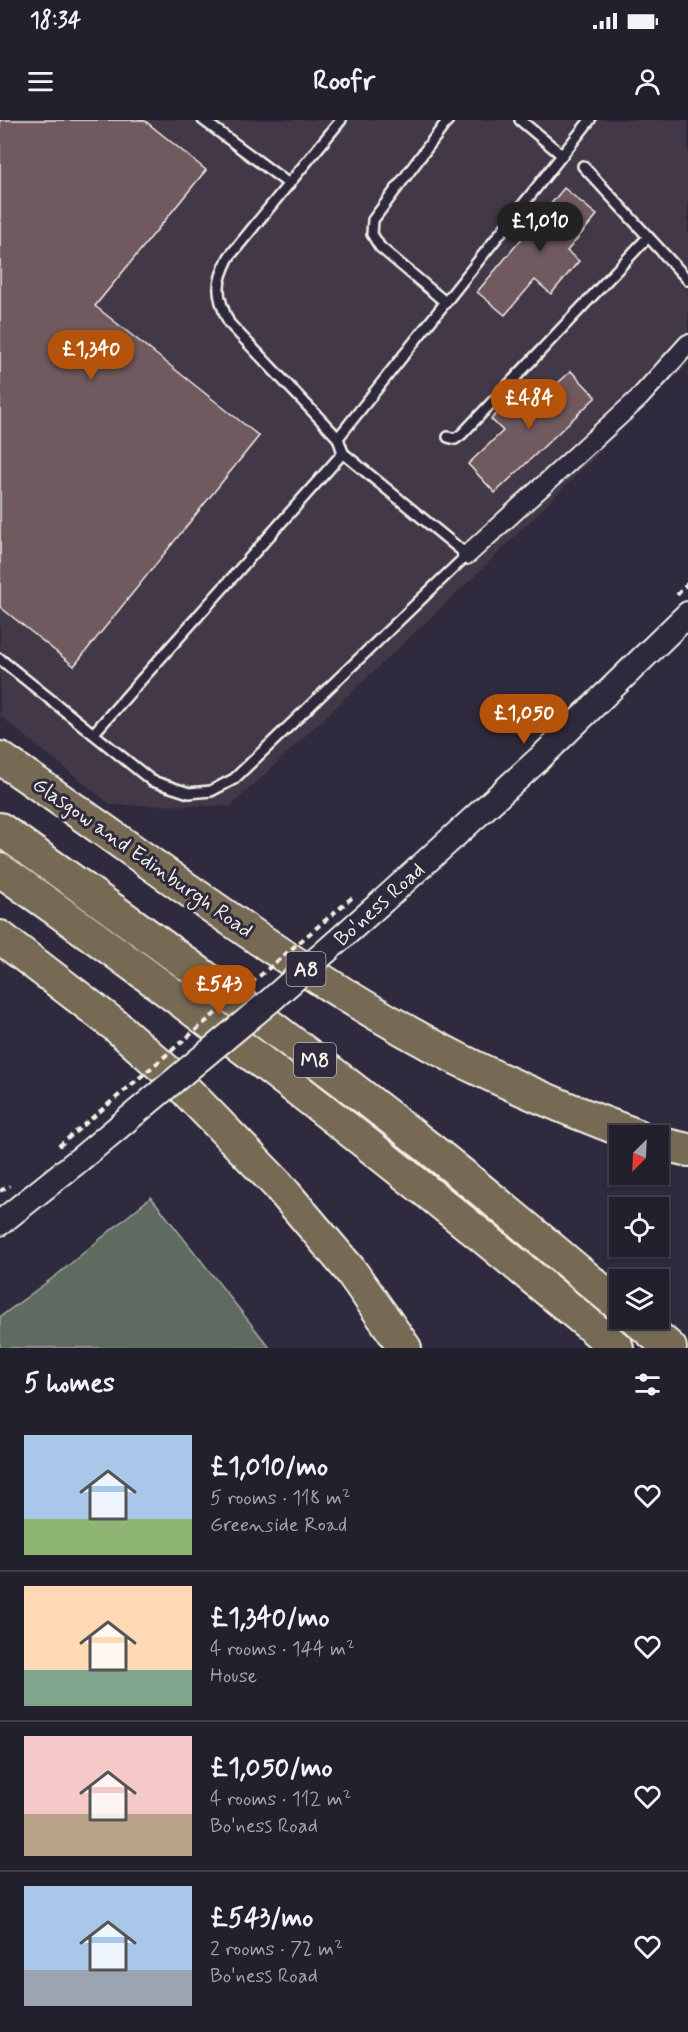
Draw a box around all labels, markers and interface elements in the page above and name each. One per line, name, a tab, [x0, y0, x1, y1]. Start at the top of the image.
text: 18:34	[30, 7, 81, 35]
text: Roofr	[313, 64, 375, 99]
icon: menu	[24, 65, 57, 98]
icon: person	[631, 65, 664, 98]
pin: £1,010	[491, 202, 589, 253]
text: £1,010	[511, 208, 569, 235]
pin: £1,340	[42, 330, 140, 381]
text: £1,340	[62, 336, 120, 363]
pin: £484	[493, 379, 565, 430]
text: £484	[505, 385, 553, 412]
pin: £1,050	[475, 694, 573, 745]
text: £1,050	[493, 700, 555, 727]
street label: Glasgow and Edinburgh Road	[26, 771, 258, 946]
street label: Bo'ness Road	[328, 856, 431, 953]
road number: A8	[286, 952, 326, 986]
pin: £543	[183, 965, 255, 1016]
text: £543	[196, 971, 242, 998]
road number: M8	[294, 1043, 336, 1077]
north arrow	[609, 1125, 669, 1185]
map controls	[609, 1125, 669, 1329]
button: locate	[609, 1197, 669, 1257]
button: layers	[609, 1269, 669, 1329]
text: 5 homes	[24, 1367, 115, 1401]
icon: filters	[631, 1368, 664, 1401]
text: £1,010/mo	[210, 1451, 328, 1485]
icon: home	[72, 1459, 144, 1531]
icon: heart	[631, 1479, 664, 1512]
text: 5 rooms · 118 m²	[210, 1485, 351, 1512]
text: Greenside Road	[210, 1512, 347, 1539]
text: £1,340/mo	[210, 1602, 330, 1636]
icon: home	[72, 1610, 144, 1682]
icon: heart	[631, 1630, 664, 1663]
text: 4 rooms · 144 m²	[210, 1636, 355, 1663]
text: House	[210, 1663, 257, 1690]
text: £1,050/mo	[210, 1752, 333, 1786]
icon: home	[72, 1760, 144, 1832]
icon: heart	[631, 1780, 664, 1813]
text: 4 rooms · 112 m²	[210, 1786, 351, 1813]
text: Bo'ness Road	[210, 1813, 318, 1840]
text: £543/mo	[210, 1902, 313, 1936]
icon: home	[72, 1910, 144, 1982]
icon: heart	[631, 1930, 664, 1963]
text: 2 rooms · 72 m²	[210, 1936, 343, 1963]
text: Bo'ness Road	[210, 1963, 318, 1990]

